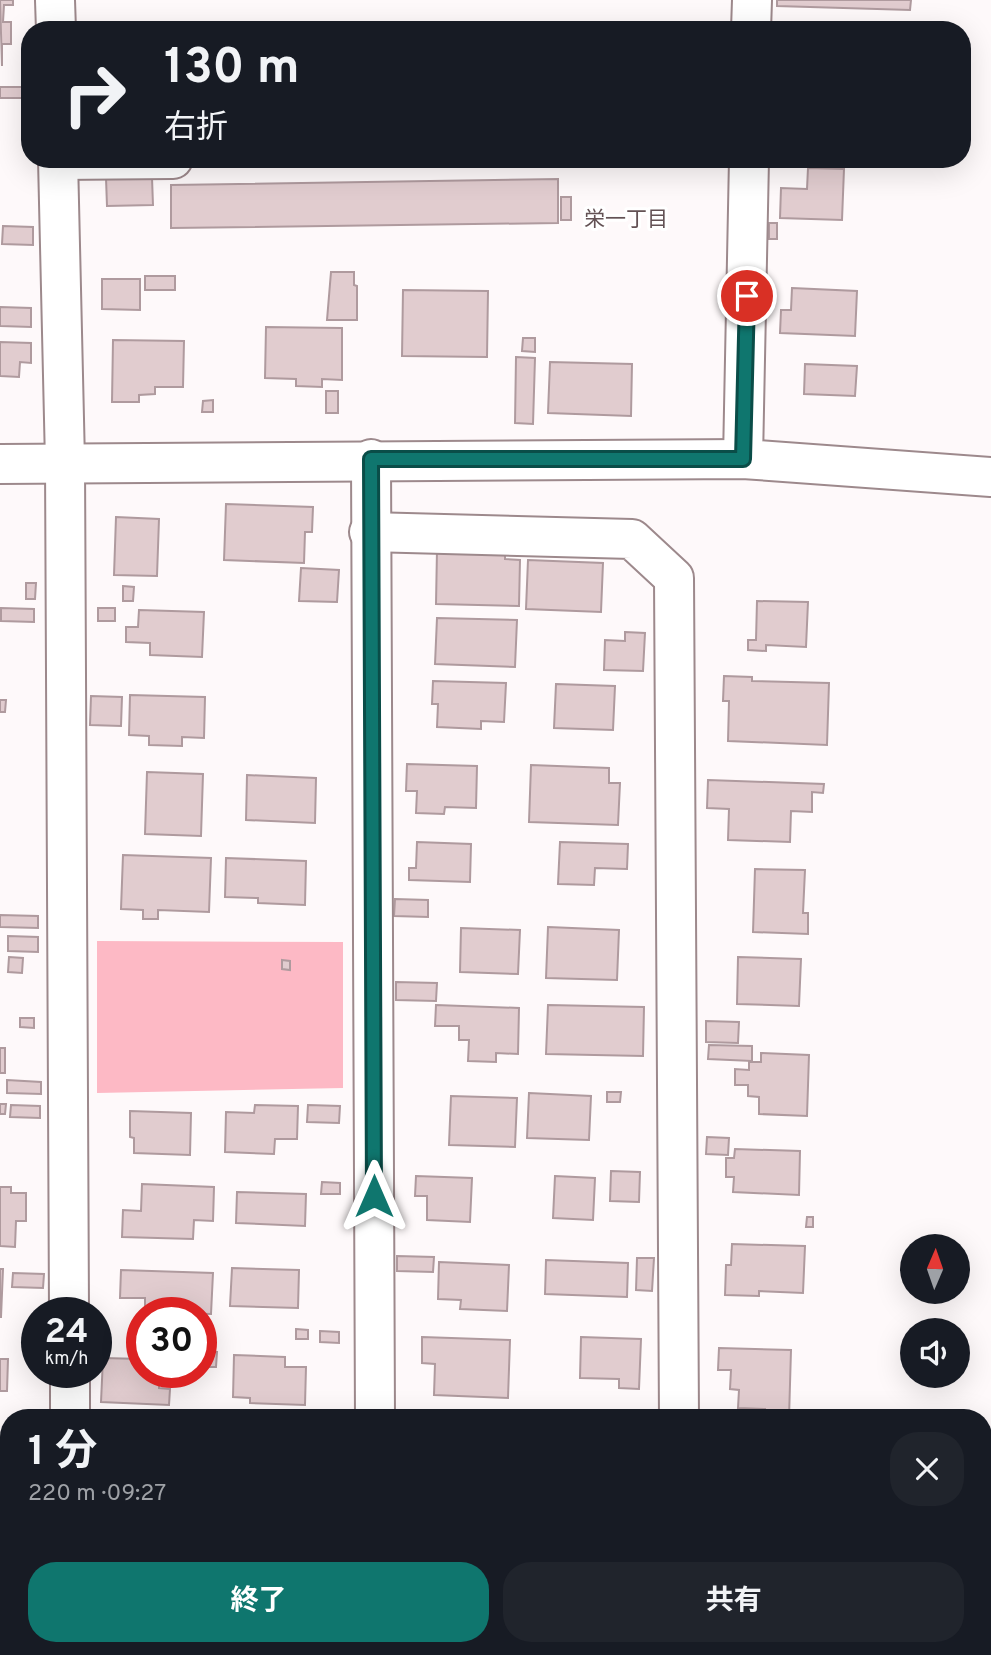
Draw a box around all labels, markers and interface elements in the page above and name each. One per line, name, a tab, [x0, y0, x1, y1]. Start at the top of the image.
text: 130 m	[164, 39, 300, 101]
icon: right	[49, 49, 140, 140]
text: 右折	[164, 109, 228, 149]
district label: 栄一丁目	[584, 207, 668, 234]
pin	[717, 266, 777, 326]
icon: arrive	[728, 277, 766, 315]
position arrow	[337, 1159, 411, 1233]
north arrow	[900, 1234, 970, 1304]
map controls	[900, 1234, 970, 1388]
speed limit sign: 30	[126, 1297, 217, 1388]
text: 24	[45, 1311, 88, 1355]
button: sound	[900, 1318, 970, 1388]
text: km/h	[45, 1348, 88, 1371]
text: 1 分	[28, 1427, 97, 1480]
button: close	[890, 1432, 964, 1506]
text: 220 m · 09:27	[28, 1480, 166, 1509]
button: 終了	[28, 1562, 489, 1642]
button: 共有	[503, 1562, 964, 1642]

